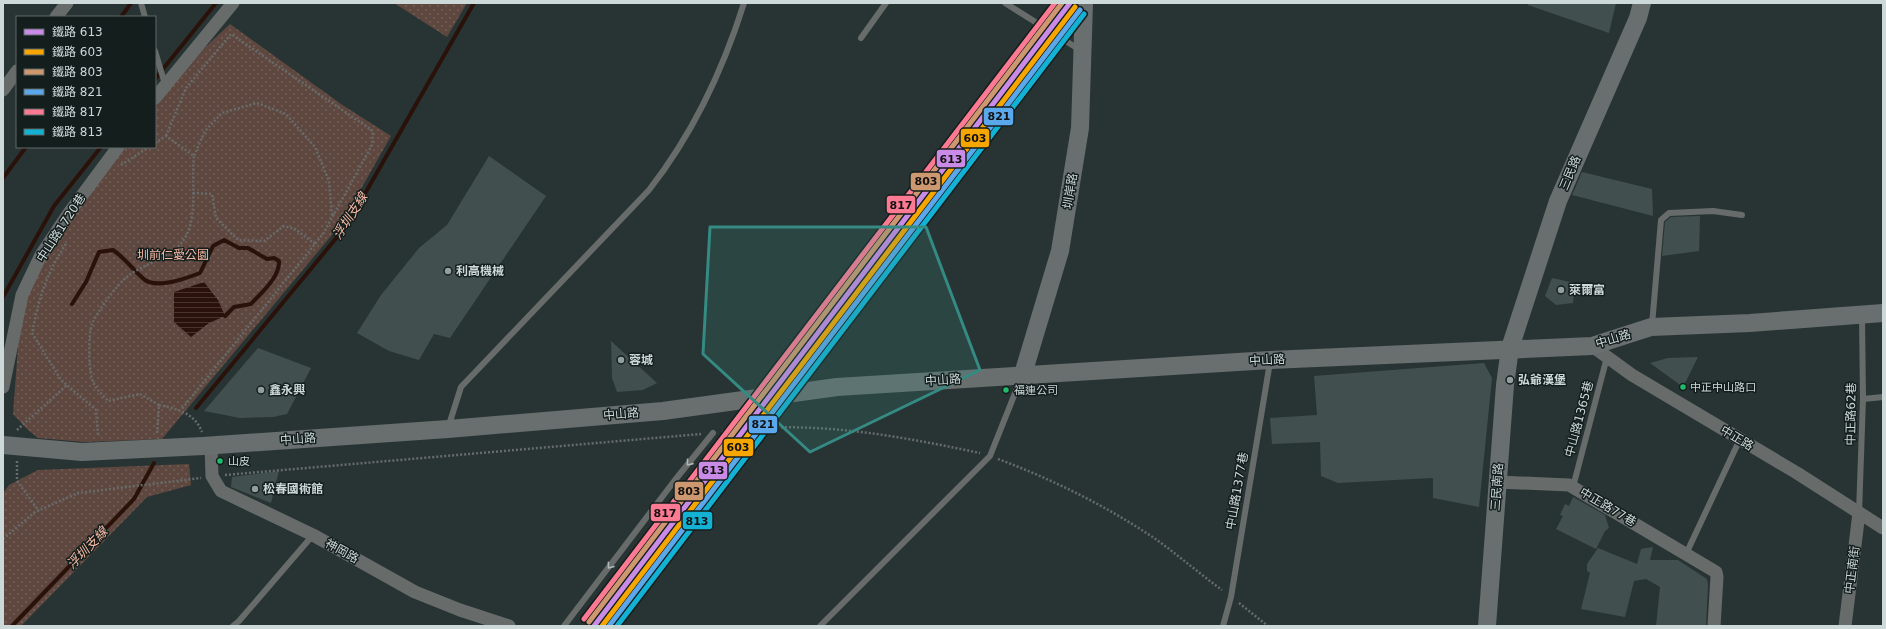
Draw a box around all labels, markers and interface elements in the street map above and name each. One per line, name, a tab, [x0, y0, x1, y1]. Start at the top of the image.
legend	[16, 16, 156, 148]
text: 鐵路 613	[52, 25, 103, 39]
text: 鐵路 603	[52, 45, 103, 59]
text: 鐵路 803	[52, 65, 103, 79]
text: 鐵路 821	[52, 85, 103, 99]
text: 鐵路 817	[52, 105, 103, 119]
line badge: 821	[983, 107, 1014, 126]
text: 821	[988, 110, 1010, 123]
text: 鐵路 813	[52, 125, 103, 139]
line badge: 603	[960, 128, 990, 148]
text: 603	[964, 132, 986, 145]
line badge: 613	[936, 149, 966, 168]
text: 613	[940, 153, 962, 166]
street label: 三民路	[1557, 154, 1583, 192]
line badge: 803	[910, 172, 941, 191]
street label: 圳岸路	[1060, 172, 1080, 210]
text: 803	[915, 175, 937, 188]
water label: 浮圳支線	[330, 188, 372, 242]
street label: 中山路1720巷	[34, 191, 88, 265]
line badge: 817	[886, 195, 916, 214]
text: 817	[890, 199, 912, 212]
park label: 圳前仁愛公園	[137, 248, 209, 262]
place label: 利高機械	[456, 264, 504, 278]
marker: 利高機械	[443, 266, 453, 276]
place label: 萊爾富	[1569, 283, 1605, 297]
marker: 萊爾富	[1556, 285, 1566, 295]
street label: 中山路	[1594, 327, 1632, 351]
street label: 中山路	[1249, 352, 1285, 368]
place label: 蓉城	[629, 353, 653, 367]
marker: 蓉城	[616, 355, 626, 365]
street label: 中山路	[925, 372, 961, 388]
place label: 弘爺漢堡	[1518, 373, 1566, 387]
marker: 弘爺漢堡	[1505, 375, 1515, 385]
street label: 中山路1365巷	[1562, 379, 1596, 459]
place label: 中正中山路口	[1690, 381, 1756, 394]
marker: 中正中山路口	[1678, 382, 1688, 392]
street label: 中正路62巷	[1843, 382, 1859, 446]
place label: 鑫永興	[269, 383, 305, 397]
place label: 福連公司	[1014, 384, 1058, 397]
marker: 鑫永興	[256, 385, 266, 395]
marker: 福連公司	[1001, 385, 1011, 395]
street label: 中山路	[602, 405, 640, 423]
line badge: 821	[748, 415, 778, 434]
text: 821	[752, 418, 774, 431]
street label: 中正路	[1718, 423, 1756, 453]
street label: 中山路	[280, 431, 316, 447]
line badge: 603	[723, 438, 754, 457]
text: 603	[727, 441, 749, 454]
street label: 中山路1377巷	[1223, 451, 1251, 531]
place label: 山皮	[228, 455, 250, 468]
marker: 山皮	[215, 456, 225, 466]
one-way arrow	[686, 458, 693, 466]
line badge: 613	[698, 461, 728, 480]
street label: 三民南路	[1488, 463, 1506, 511]
text: 613	[702, 464, 724, 477]
line badge: 803	[674, 481, 704, 501]
place label: 松春國術館	[263, 482, 323, 496]
marker: 松春國術館	[250, 484, 260, 494]
text: 803	[678, 485, 700, 498]
street label: 中正路77巷	[1577, 485, 1639, 529]
line badge: 817	[650, 503, 681, 522]
text: 817	[654, 507, 676, 520]
line badge: 813	[682, 511, 713, 530]
text: 813	[686, 515, 708, 528]
water label: 浮圳支線	[64, 523, 112, 572]
street label: 神岡路	[323, 536, 361, 566]
street label: 中正南街	[1842, 545, 1862, 595]
one-way arrow	[607, 562, 614, 569]

